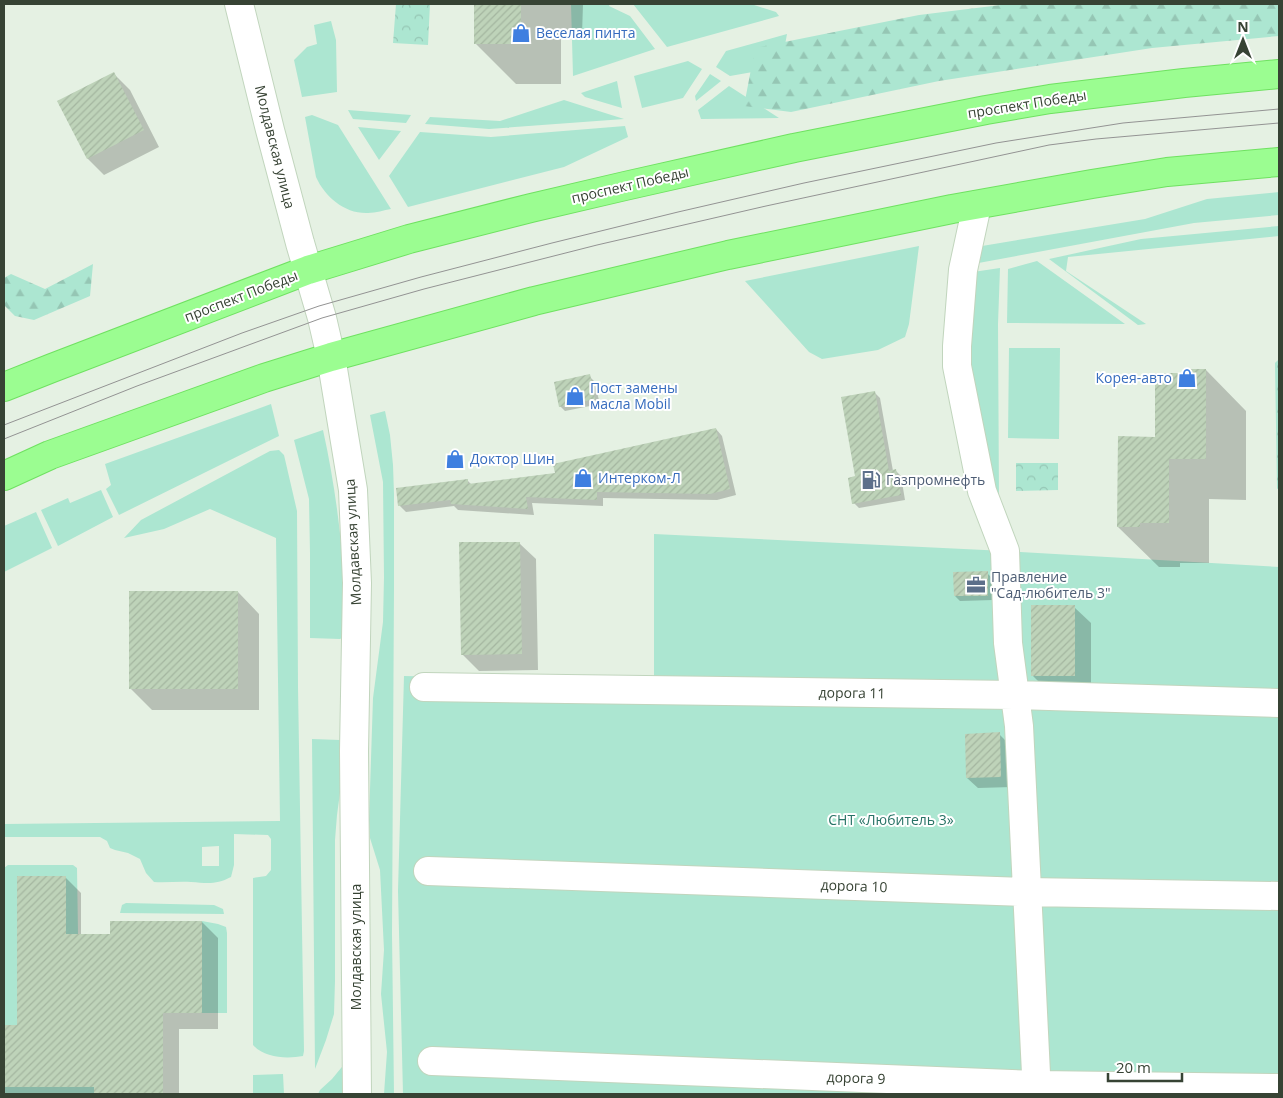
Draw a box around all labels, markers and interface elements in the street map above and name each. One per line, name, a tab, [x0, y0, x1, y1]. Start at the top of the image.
north arrow	[1218, 15, 1268, 65]
text: N	[1237, 17, 1249, 36]
shop icon: Веселая пинта	[510, 22, 532, 44]
place label: Веселая пинта	[536, 23, 635, 42]
street label: Молдавская улица	[251, 83, 300, 211]
street label: проспект Победы	[966, 85, 1088, 122]
street label: проспект Победы	[569, 162, 690, 207]
street label: проспект Победы	[181, 265, 300, 326]
shop icon: Корея-авто	[1176, 367, 1198, 389]
place label: Корея-авто	[1096, 368, 1172, 387]
place label: Пост замены масла Mobil	[590, 378, 678, 413]
shop icon: Пост замены масла Mobil	[564, 385, 586, 407]
shop icon: Доктор Шин	[444, 448, 466, 470]
place label: Доктор Шин	[470, 449, 555, 468]
shop icon: Интерком-Л	[572, 467, 594, 489]
place label: Интерком-Л	[598, 468, 681, 487]
fuel station icon: Газпромнефть	[860, 469, 882, 491]
place label: Газпромнефть	[886, 470, 985, 489]
street label: Молдавская улица	[340, 478, 365, 606]
place label: Правление "Сад-любитель 3"	[991, 567, 1111, 602]
office icon: Правление "Сад-любитель 3"	[965, 574, 987, 596]
street label: дорога 11	[818, 682, 886, 703]
park label: СНТ «Любитель 3»	[828, 810, 954, 829]
street label: дорога 10	[820, 875, 888, 896]
street label: Молдавская улица	[346, 884, 365, 1010]
scale bar	[1108, 1050, 1182, 1082]
text: 20 m	[1116, 1057, 1151, 1077]
street label: дорога 9	[826, 1067, 886, 1088]

